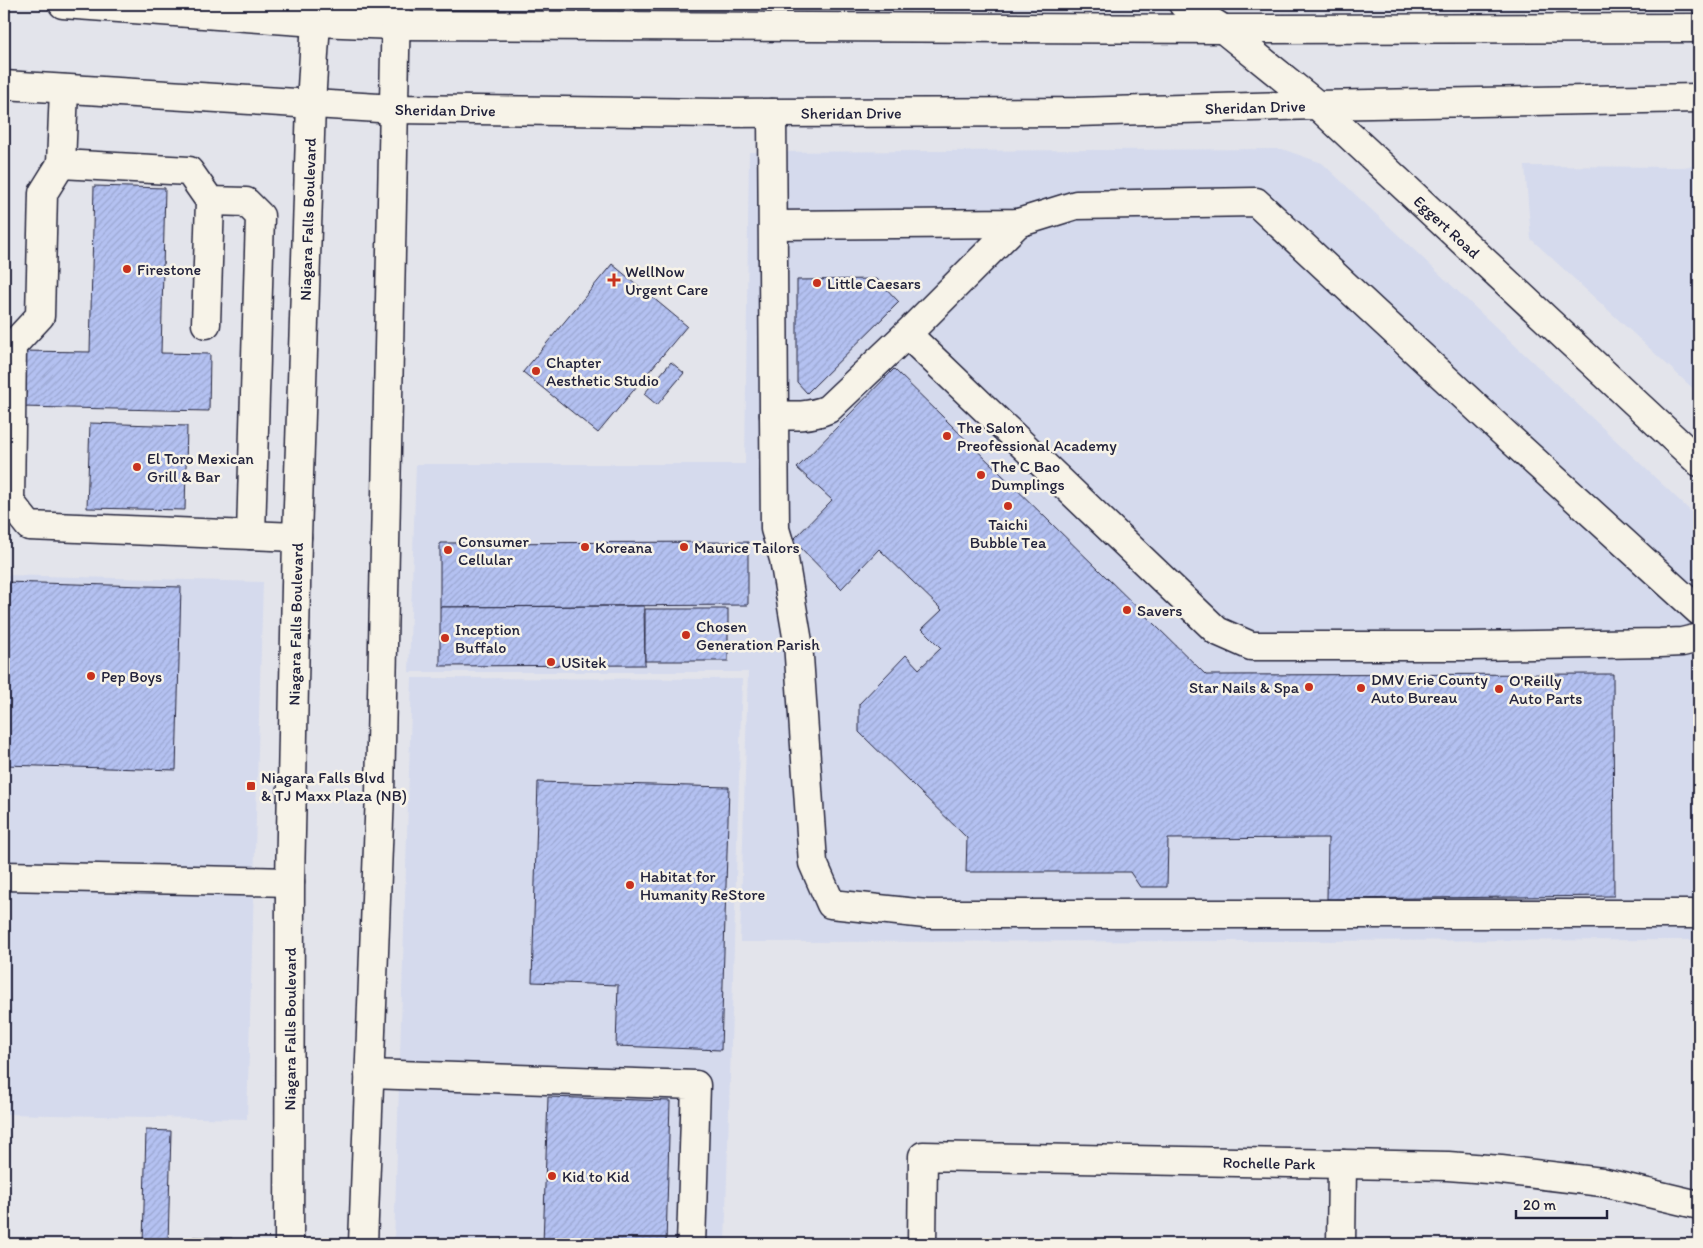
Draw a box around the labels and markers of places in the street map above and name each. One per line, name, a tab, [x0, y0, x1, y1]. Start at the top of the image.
place label: Firestone	[137, 260, 201, 279]
place label: WellNow Urgent Care	[625, 262, 709, 299]
marker: Firestone	[121, 263, 133, 275]
marker: WellNow Urgent Care	[607, 273, 621, 287]
place label: Little Caesars	[827, 274, 921, 293]
marker: Little Caesars	[811, 277, 823, 289]
place label: Chapter Aesthetic Studio	[546, 353, 659, 390]
marker: Chapter Aesthetic Studio	[530, 365, 542, 377]
place label: The Salon Preofessional Academy	[957, 418, 1117, 455]
marker: The Salon Preofessional Academy	[941, 430, 953, 442]
place label: El Toro Mexican Grill & Bar	[147, 449, 254, 486]
place label: The C Bao Dumplings	[991, 457, 1065, 494]
marker: El Toro Mexican Grill & Bar	[131, 461, 143, 473]
marker: The C Bao Dumplings	[975, 469, 987, 481]
marker: Taichi Bubble Tea	[1002, 500, 1014, 512]
place label: Taichi Bubble Tea	[970, 515, 1047, 552]
place label: Consumer Cellular	[458, 532, 530, 569]
place label: Koreana	[595, 538, 653, 557]
place label: Maurice Tailors	[694, 538, 800, 557]
marker: Koreana	[579, 541, 591, 553]
marker: Maurice Tailors	[678, 541, 690, 553]
marker: Consumer Cellular	[442, 544, 454, 556]
place label: Savers	[1137, 601, 1183, 620]
marker: Savers	[1121, 604, 1133, 616]
place label: Chosen Generation Parish	[696, 617, 820, 654]
place label: Inception Buffalo	[455, 620, 521, 657]
marker: Chosen Generation Parish	[680, 629, 692, 641]
marker: Inception Buffalo	[439, 632, 451, 644]
place label: USitek	[561, 653, 606, 672]
marker: USitek	[545, 656, 557, 668]
place label: Pep Boys	[101, 667, 162, 686]
marker: Pep Boys	[85, 670, 97, 682]
place label: DMV Erie County Auto Bureau	[1371, 670, 1488, 707]
place label: O'Reilly Auto Parts	[1509, 671, 1582, 708]
place label: Star Nails & Spa	[1189, 678, 1300, 697]
marker: Star Nails & Spa	[1303, 681, 1315, 693]
marker: DMV Erie County Auto Bureau	[1355, 682, 1367, 694]
marker: O'Reilly Auto Parts	[1493, 683, 1505, 695]
place label: Niagara Falls Blvd & TJ Maxx Plaza (NB)	[261, 768, 407, 805]
marker: Niagara Falls Blvd & TJ Maxx Plaza (NB)	[245, 780, 257, 792]
place label: Habitat for Humanity ReStore	[640, 867, 766, 904]
marker: Habitat for Humanity ReStore	[624, 879, 636, 891]
place label: Kid to Kid	[562, 1167, 630, 1186]
marker: Kid to Kid	[546, 1170, 558, 1182]

